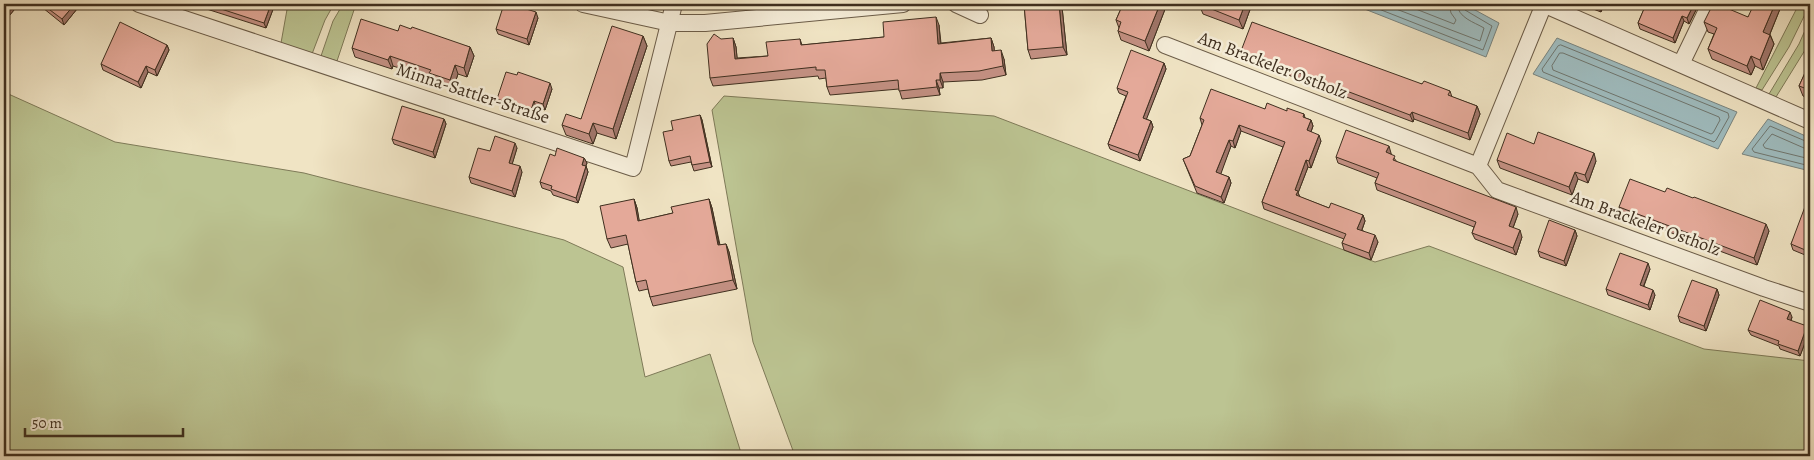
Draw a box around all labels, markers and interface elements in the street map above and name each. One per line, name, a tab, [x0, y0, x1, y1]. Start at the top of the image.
street label: Am Brackeler Ostholz	[1194, 25, 1351, 105]
street label: Minna-Sattler-Straße	[393, 57, 553, 129]
street label: Am Brackeler Ostholz	[1567, 184, 1725, 261]
scale bar	[25, 405, 182, 437]
text: 50 m	[32, 413, 62, 433]

